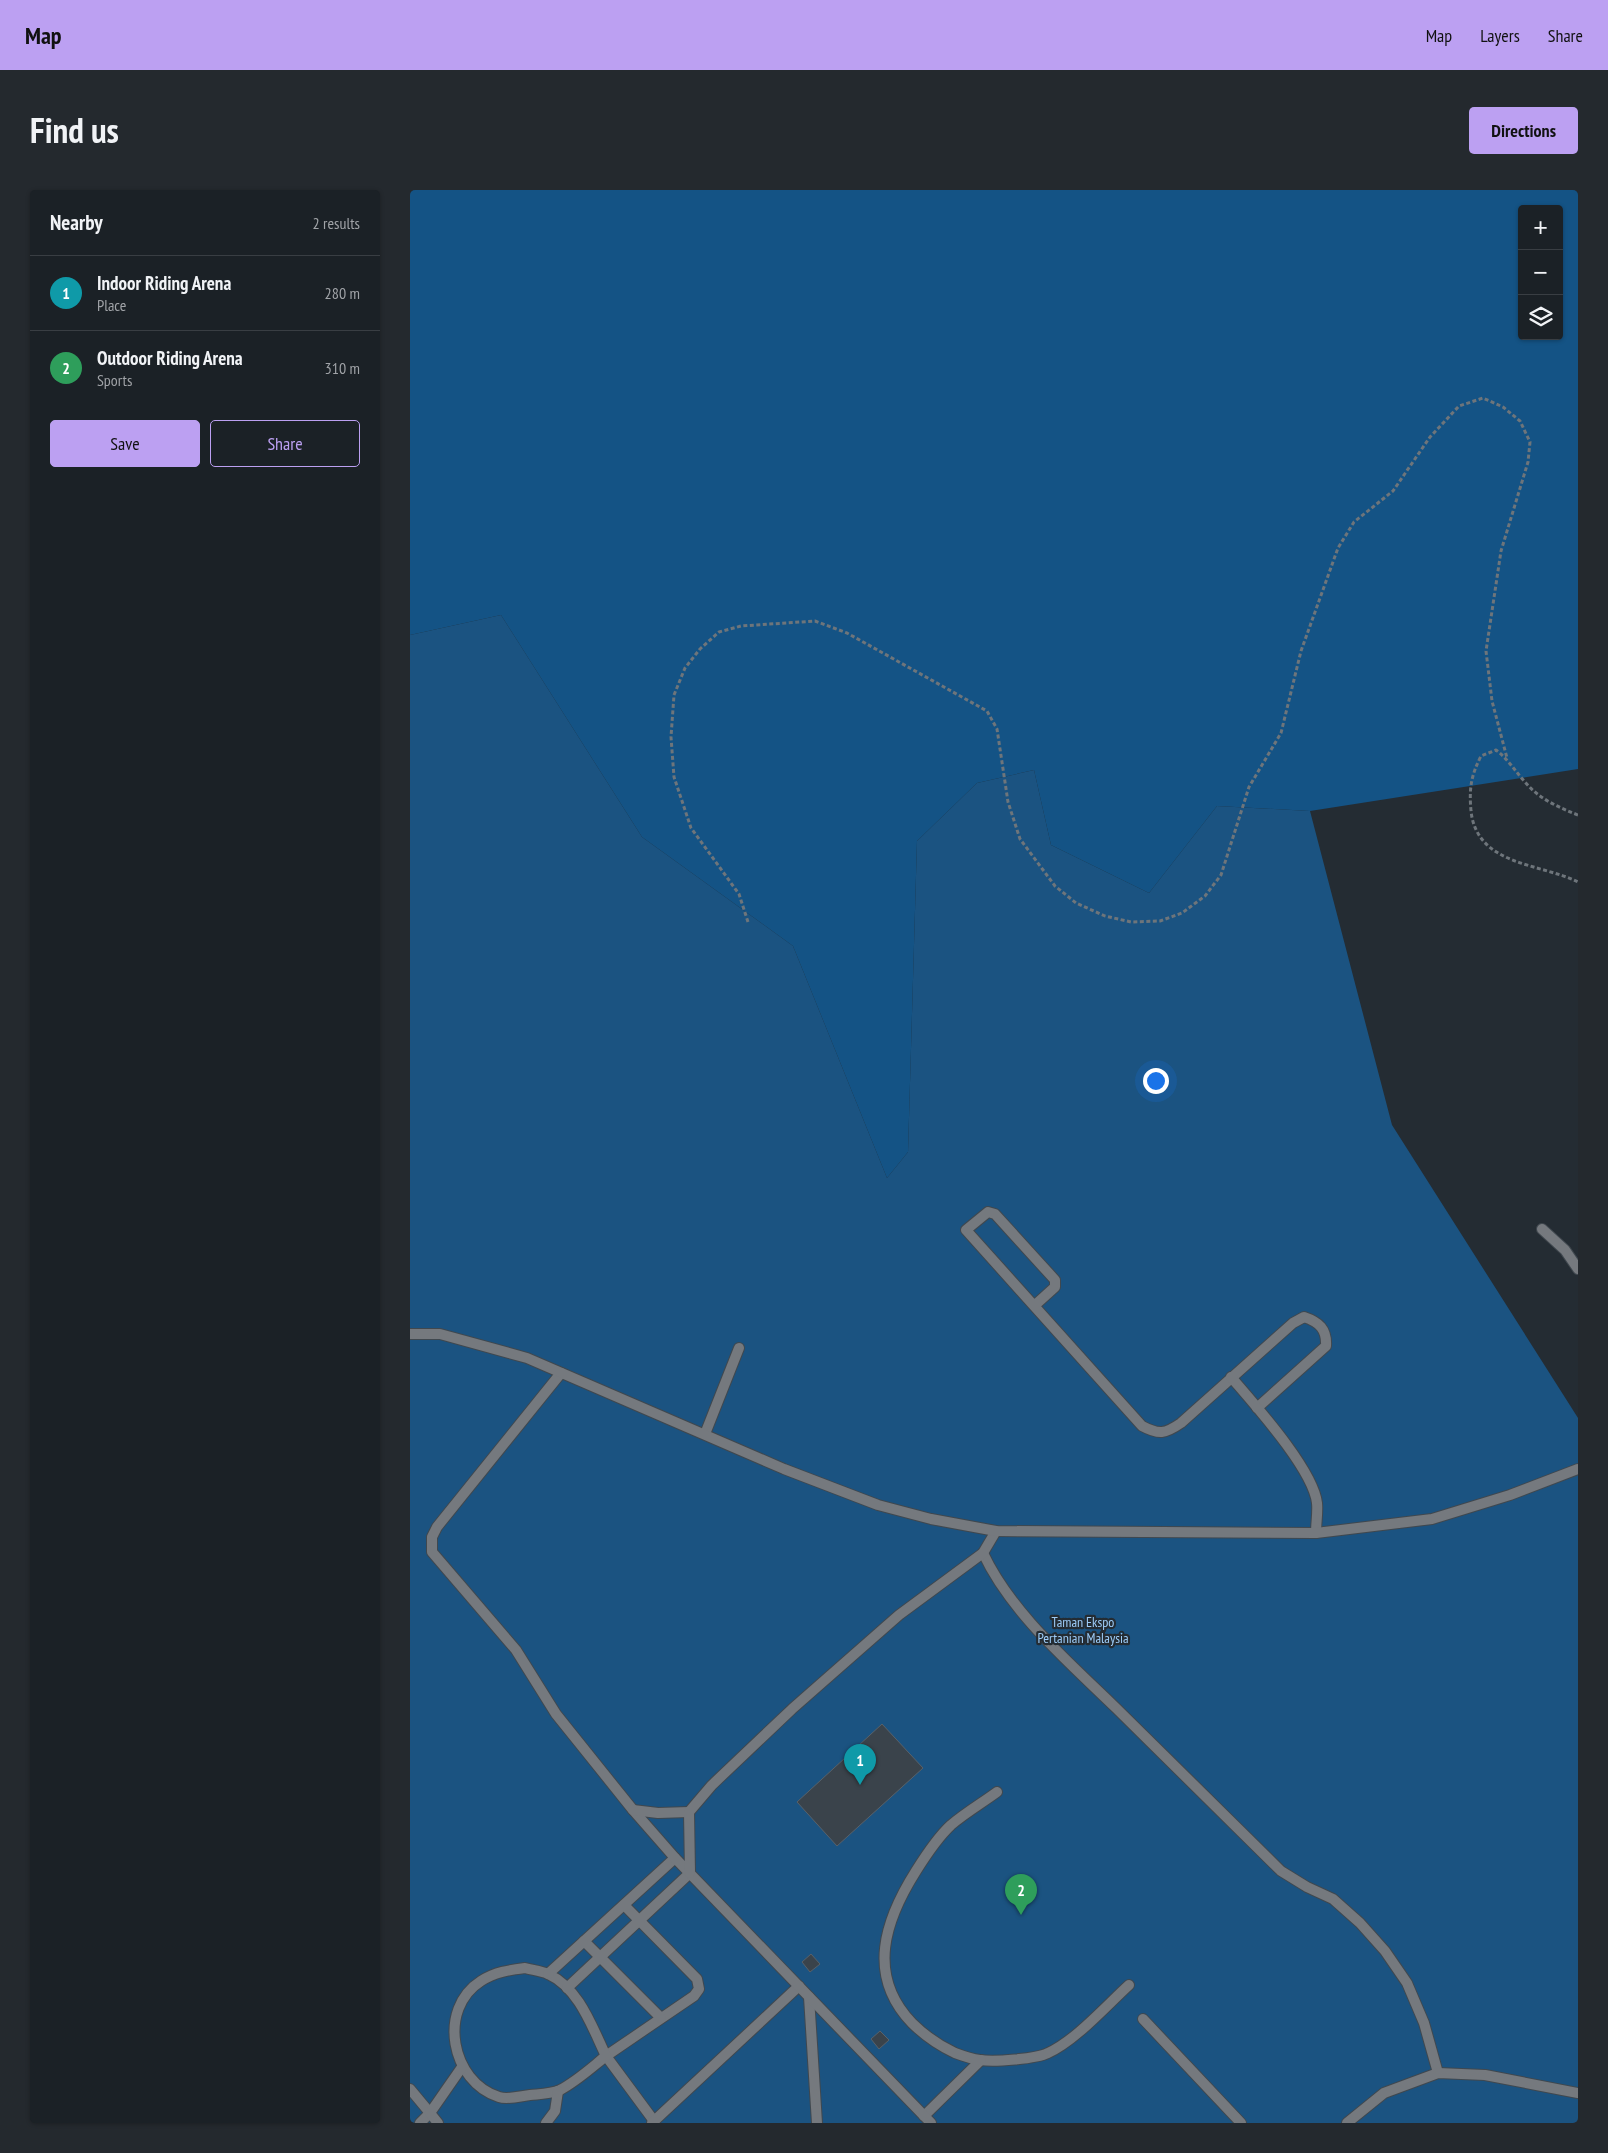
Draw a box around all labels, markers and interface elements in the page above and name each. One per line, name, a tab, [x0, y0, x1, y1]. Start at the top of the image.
text: Map	[25, 20, 62, 51]
text: Map	[1426, 24, 1452, 47]
text: Layers	[1480, 24, 1520, 47]
text: Share	[1548, 24, 1583, 47]
text: Find us	[30, 107, 119, 153]
button: Directions	[1469, 107, 1578, 154]
map controls	[1518, 205, 1563, 340]
button: +	[1518, 205, 1563, 250]
text: Nearby	[50, 209, 103, 236]
text: 2 results	[313, 213, 360, 233]
button: −	[1518, 250, 1563, 295]
text: Indoor Riding Arena	[97, 271, 231, 295]
text: 1	[62, 283, 70, 303]
text: 280 m	[325, 283, 360, 303]
text: Place	[97, 295, 126, 315]
button: layers	[1518, 295, 1563, 340]
text: Outdoor Riding Arena	[97, 346, 243, 370]
text: 2	[62, 358, 70, 378]
text: 310 m	[325, 358, 360, 378]
text: Sports	[97, 370, 132, 390]
button: Save	[50, 420, 200, 467]
button: Share	[210, 420, 360, 467]
your location	[1143, 1068, 1169, 1094]
park label: Taman Ekspo Pertanian Malaysia	[1037, 1613, 1129, 1647]
pin: 1	[844, 1744, 876, 1785]
pin: 2	[1005, 1874, 1037, 1915]

